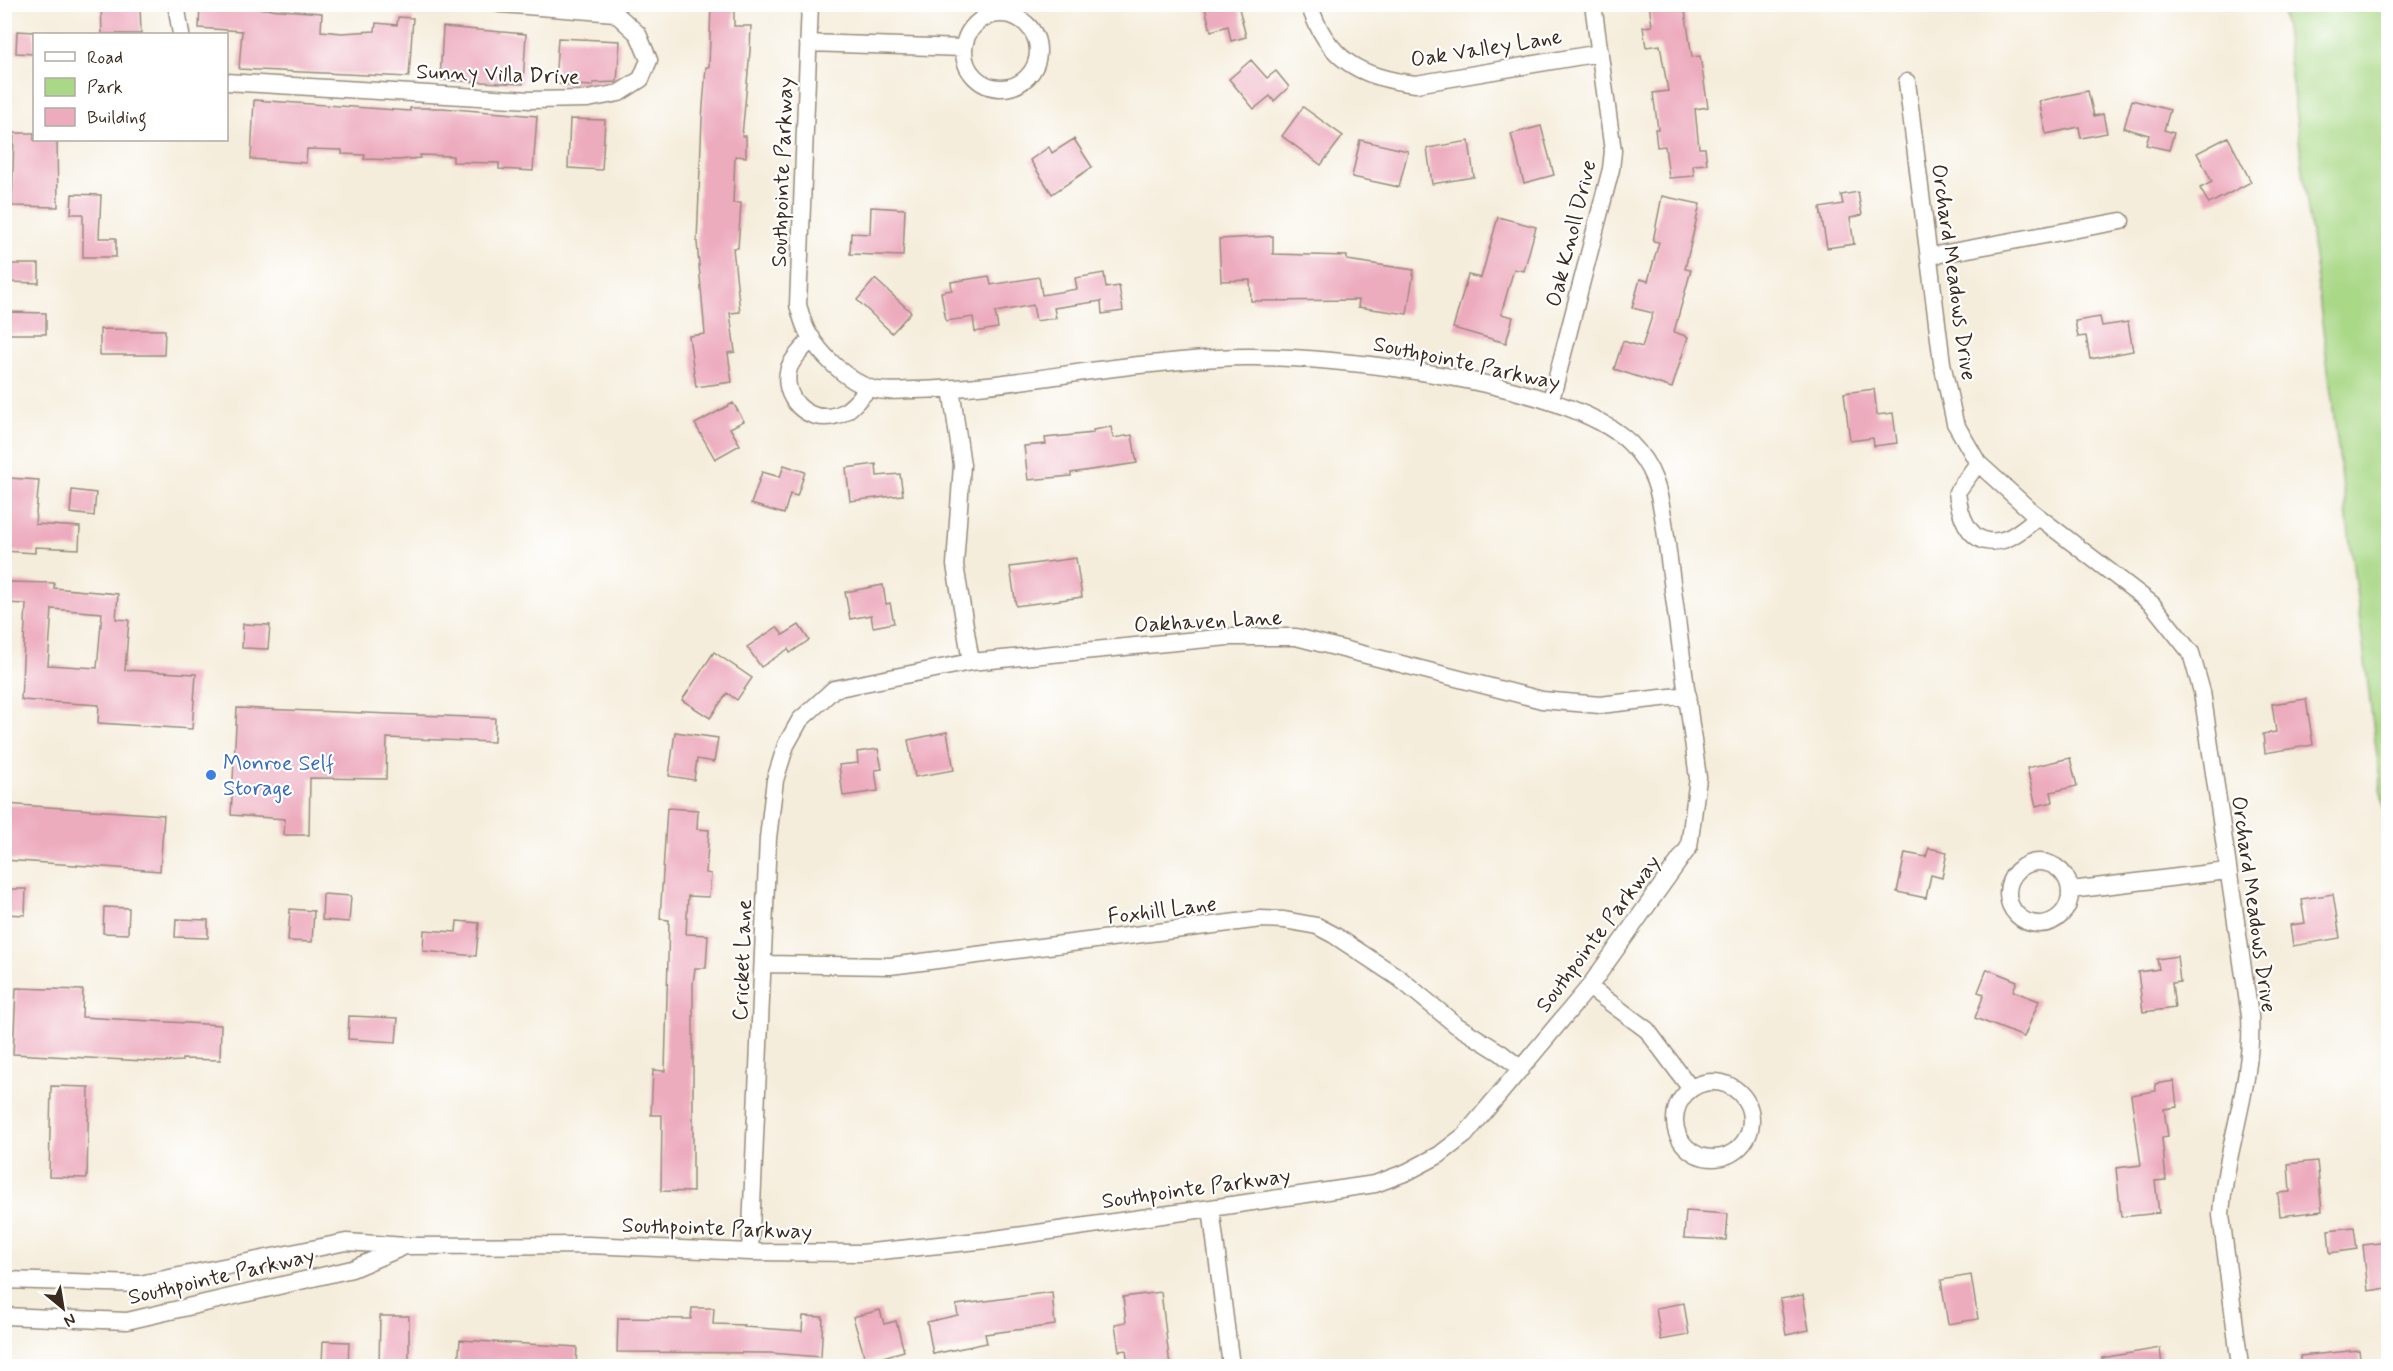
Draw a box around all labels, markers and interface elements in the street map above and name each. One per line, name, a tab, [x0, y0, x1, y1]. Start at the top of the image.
street label: Oak Valley Lane	[1409, 23, 1564, 75]
legend	[33, 33, 228, 141]
text: Road	[87, 46, 123, 70]
street label: Sunny Villa Drive	[416, 58, 580, 92]
text: Park	[87, 76, 123, 100]
street label: Southpointe Parkway	[766, 76, 800, 268]
text: Building	[87, 106, 147, 132]
street label: Oak Knoll Drive	[1540, 157, 1604, 310]
street label: Orchard Meadows Drive	[1924, 162, 1982, 382]
street label: Southpointe Parkway	[1370, 330, 1563, 397]
street label: Oakhaven Lane	[1133, 604, 1283, 640]
place label: Monroe Self Storage	[223, 750, 334, 804]
marker: Monroe Self Storage	[204, 768, 218, 782]
street label: Orchard Meadows Drive	[2224, 794, 2282, 1014]
street label: Southpointe Parkway	[1530, 850, 1667, 1019]
street label: Foxhill Lane	[1106, 890, 1218, 932]
street label: Cricket Lane	[727, 899, 759, 1021]
street label: Southpointe Parkway	[1100, 1162, 1293, 1216]
street label: Southpointe Parkway	[621, 1212, 813, 1246]
street label: Southpointe Parkway	[125, 1242, 317, 1312]
north arrow	[33, 1278, 93, 1338]
text: N	[60, 1308, 80, 1331]

